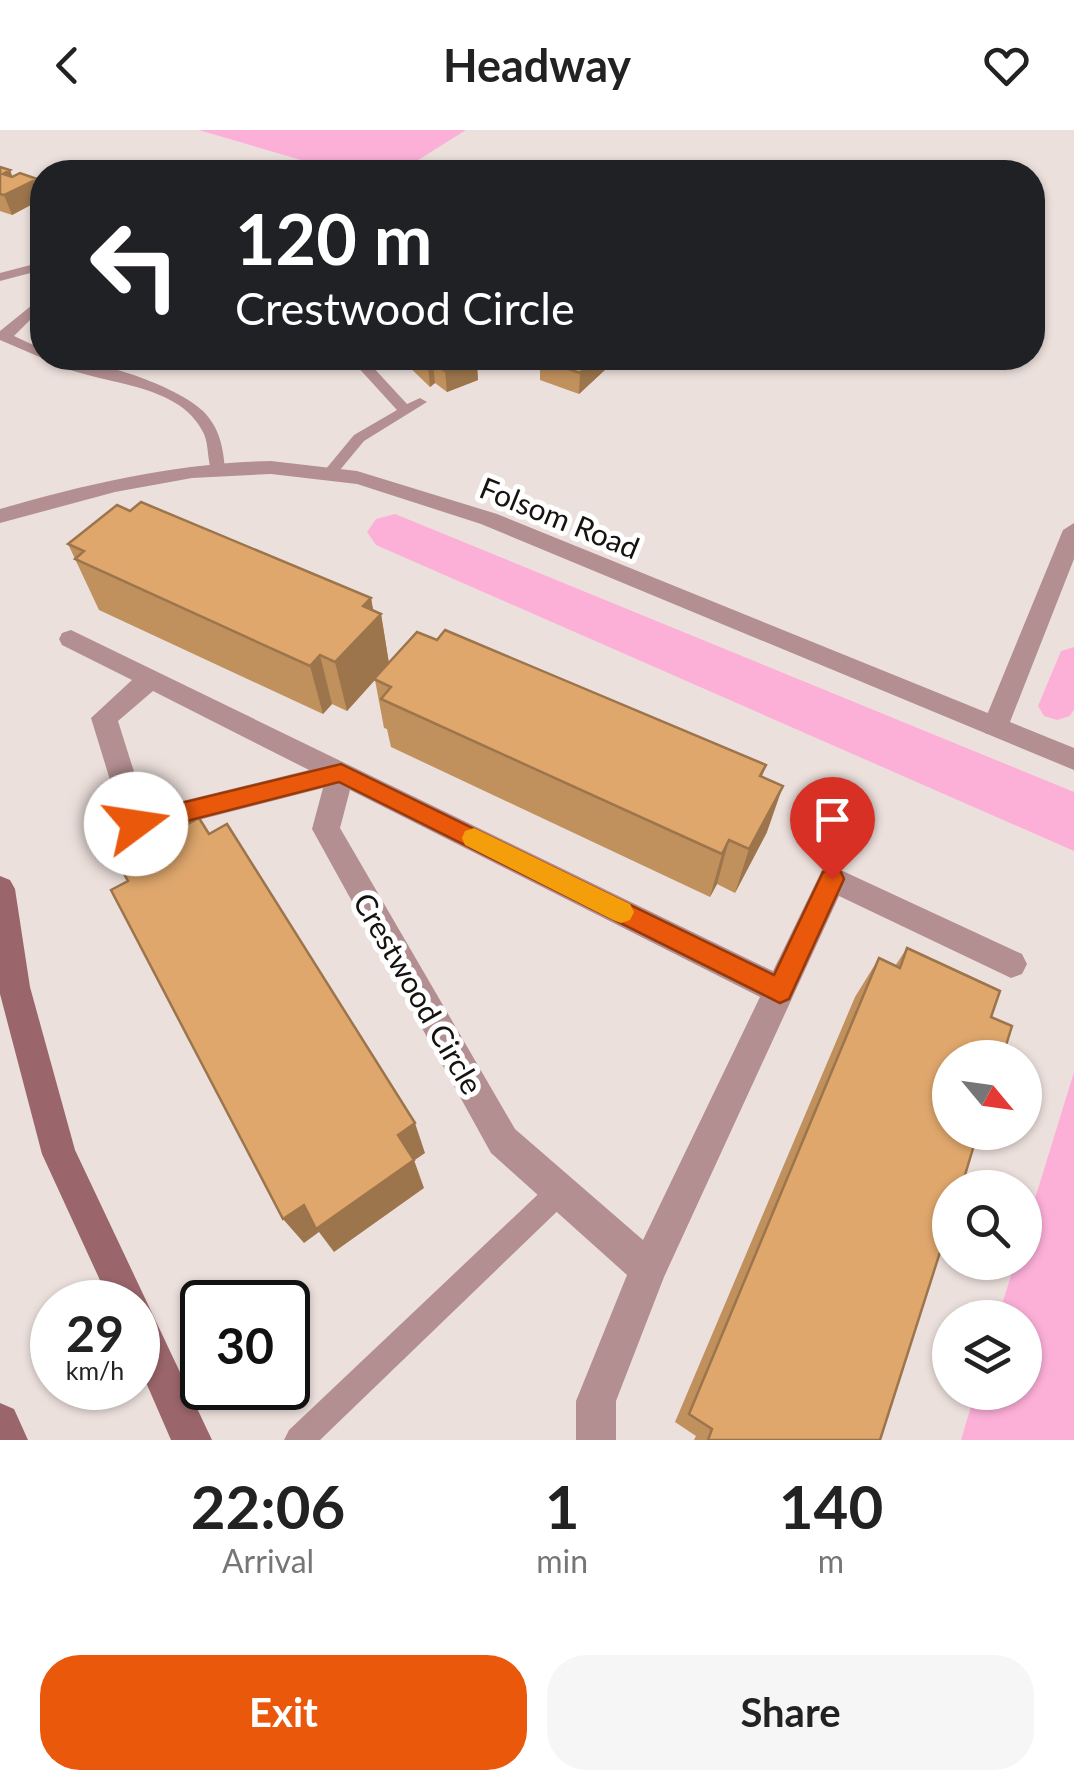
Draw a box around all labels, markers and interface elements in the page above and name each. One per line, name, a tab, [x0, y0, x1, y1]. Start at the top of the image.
icon: back	[40, 38, 95, 93]
text: Headway	[443, 38, 631, 92]
icon: heart	[979, 38, 1034, 93]
text: 120 m	[235, 196, 432, 280]
icon: left	[70, 200, 200, 330]
text: Crestwood Circle	[235, 281, 575, 335]
street label: Folsom Road	[475, 469, 645, 565]
position arrow	[84, 772, 188, 876]
pin	[790, 777, 875, 880]
icon: arrive	[805, 792, 860, 847]
street label: Crestwood Circle	[347, 886, 491, 1100]
north arrow	[932, 1040, 1042, 1150]
map controls	[932, 1040, 1042, 1410]
button: search	[932, 1170, 1042, 1280]
speed limit sign: 30	[180, 1280, 310, 1410]
button: layers	[932, 1300, 1042, 1410]
text: 29	[66, 1303, 124, 1363]
text: km/h	[66, 1355, 124, 1385]
text: 22:06	[191, 1470, 345, 1542]
text: 1	[545, 1470, 580, 1542]
text: 140	[779, 1470, 883, 1542]
text: Arrival	[222, 1541, 314, 1580]
text: min	[536, 1541, 588, 1580]
text: m	[818, 1541, 844, 1580]
button: Exit	[40, 1655, 527, 1770]
button: Share	[547, 1655, 1034, 1770]

